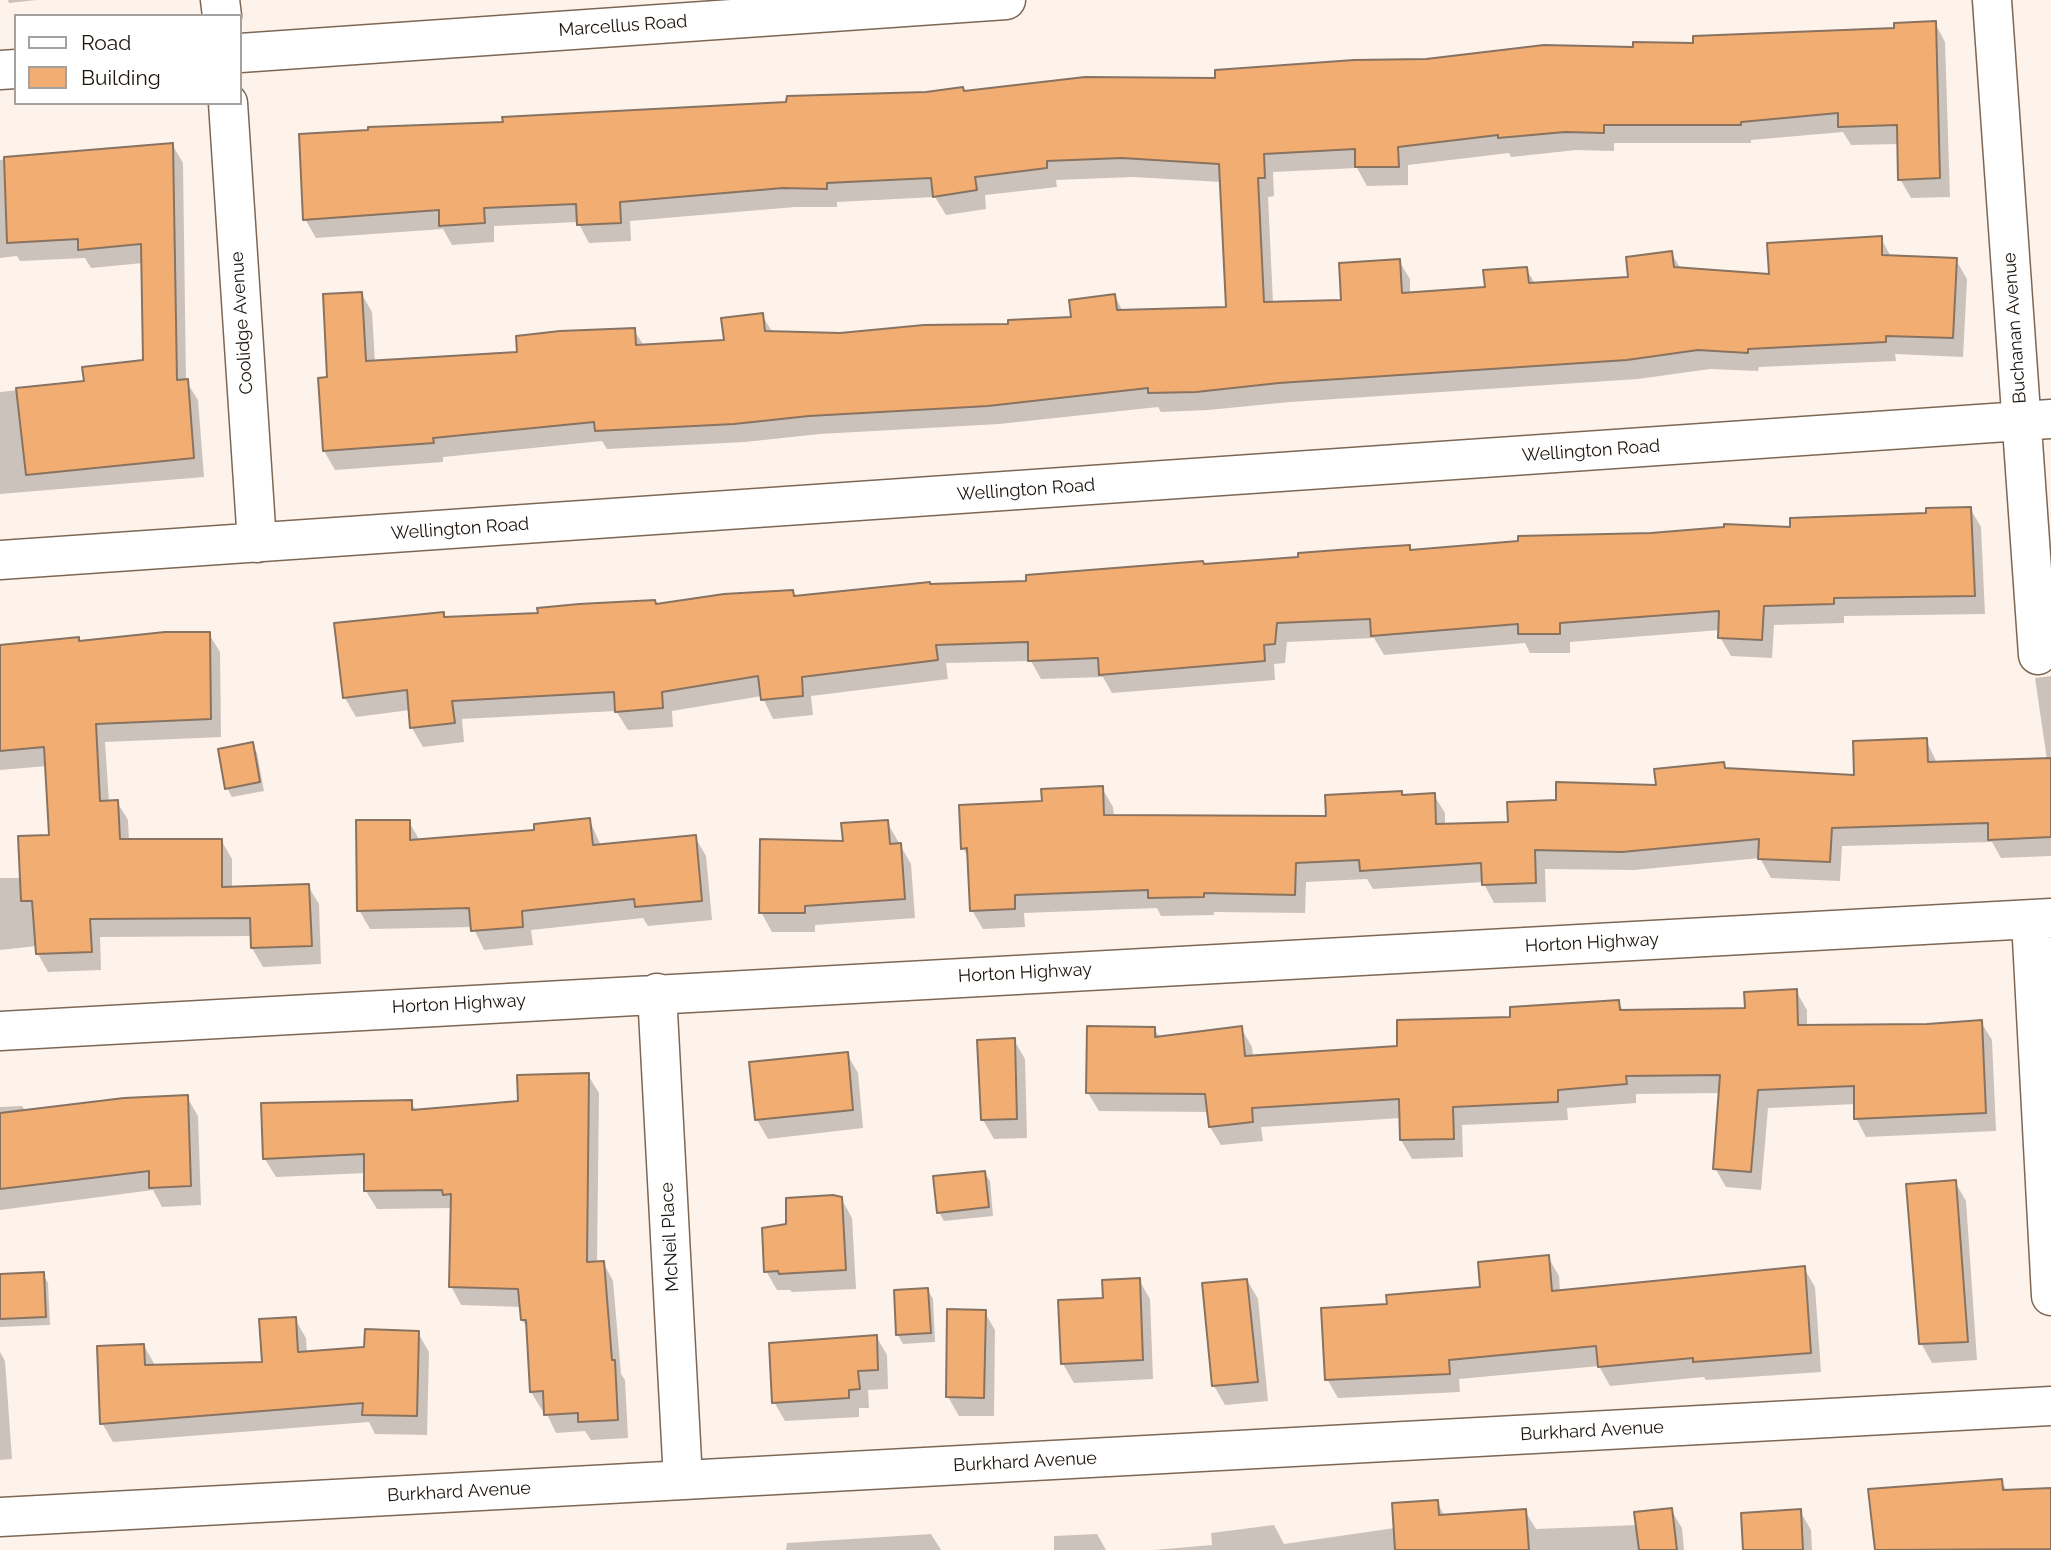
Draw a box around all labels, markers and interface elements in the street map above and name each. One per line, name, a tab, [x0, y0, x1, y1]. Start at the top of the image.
street label: Marcellus Road	[558, 11, 688, 41]
legend	[14, 14, 242, 105]
text: Road	[81, 30, 131, 55]
text: Building	[81, 65, 161, 90]
street label: Coolidge Avenue	[226, 251, 258, 395]
street label: Buchanan Avenue	[1999, 252, 2031, 404]
street label: Wellington Road	[1521, 435, 1661, 467]
street label: Wellington Road	[956, 474, 1096, 506]
street label: Wellington Road	[390, 513, 530, 545]
street label: Horton Highway	[1524, 929, 1660, 957]
street label: Horton Highway	[957, 959, 1093, 987]
street label: Horton Highway	[391, 990, 527, 1018]
street label: McNeil Place	[656, 1182, 684, 1292]
street label: Burkhard Avenue	[1520, 1416, 1664, 1446]
street label: Burkhard Avenue	[953, 1447, 1097, 1477]
street label: Burkhard Avenue	[387, 1477, 531, 1507]

